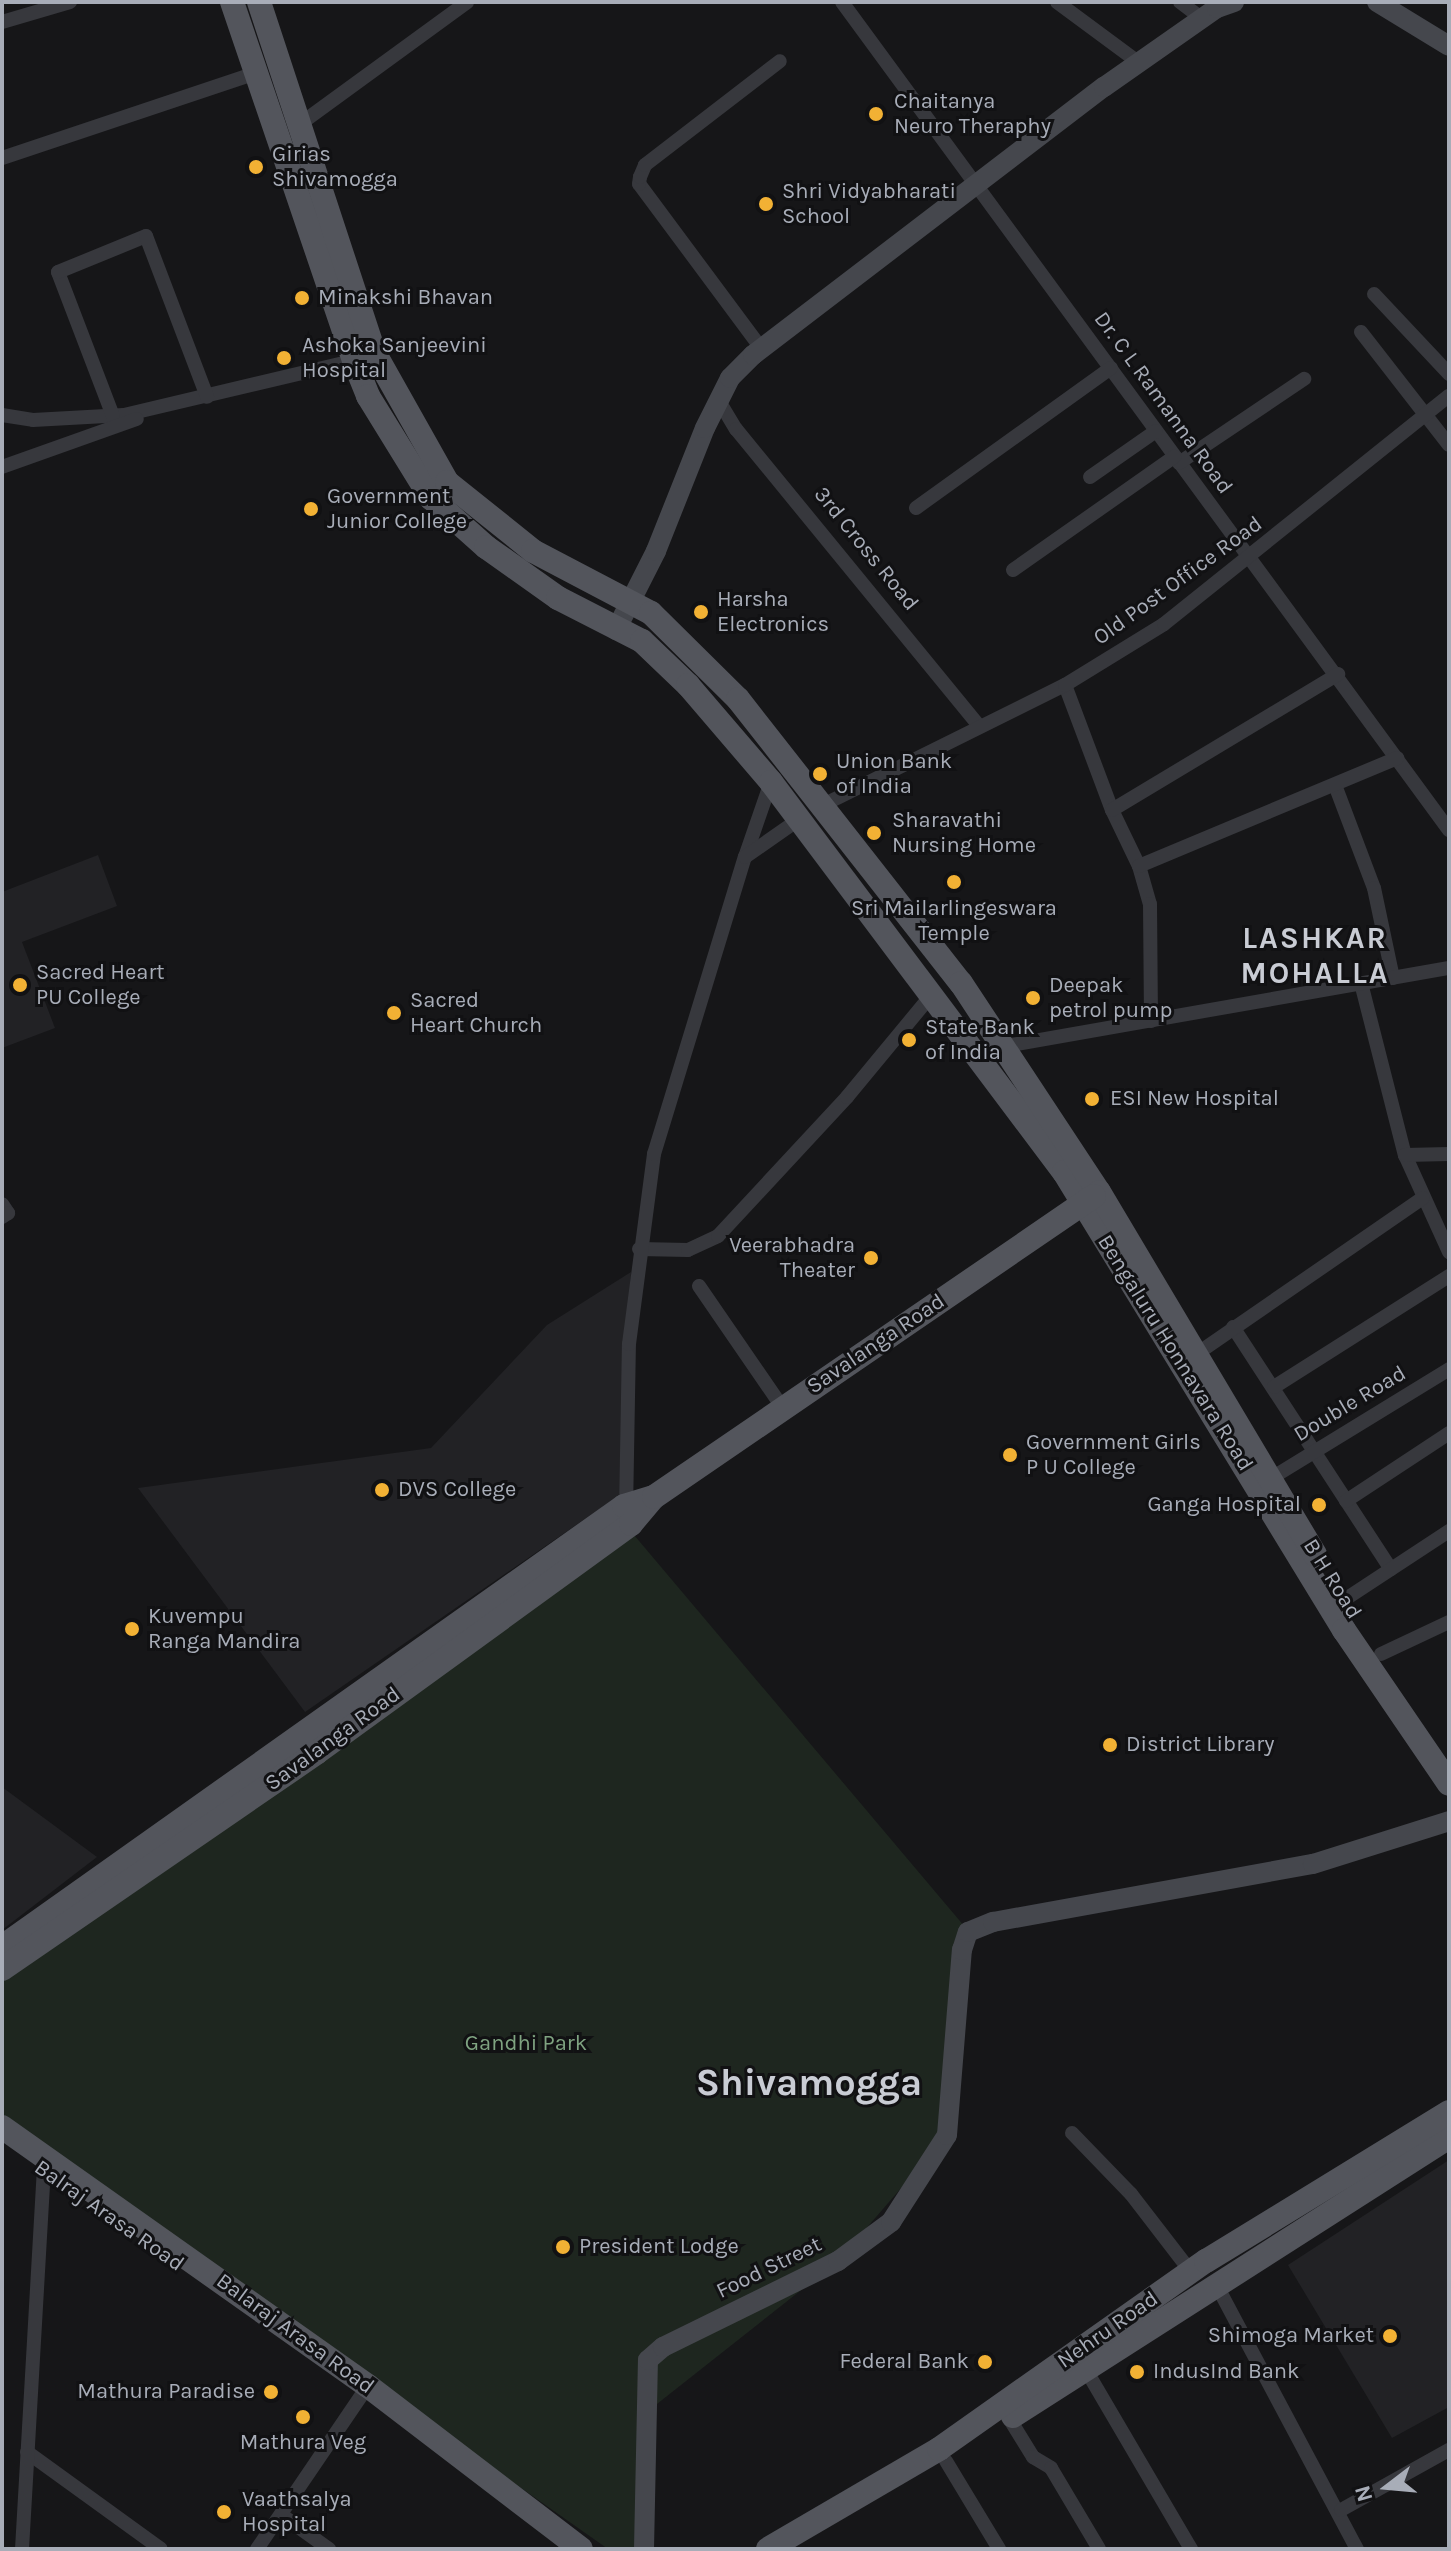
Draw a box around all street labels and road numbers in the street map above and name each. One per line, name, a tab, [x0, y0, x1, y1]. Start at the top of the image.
street label: Dr. C L Ramanna Road	[1088, 307, 1238, 499]
street label: 3rd Cross Road	[808, 482, 924, 616]
street label: Old Post Office Road	[1088, 511, 1268, 651]
street label: Bengaluru Honnavara Road	[1091, 1230, 1259, 1476]
street label: Savalanga Road	[802, 1288, 950, 1400]
street label: Double Road	[1289, 1360, 1411, 1448]
street label: B H Road	[1297, 1534, 1367, 1624]
street label: Savalanga Road	[260, 1681, 406, 1797]
street label: Balraj Arasa Road	[29, 2155, 189, 2277]
street label: Food Street	[712, 2231, 826, 2305]
street label: Balaraj Arasa Road	[211, 2268, 379, 2400]
street label: Nehru Road	[1053, 2286, 1163, 2374]

